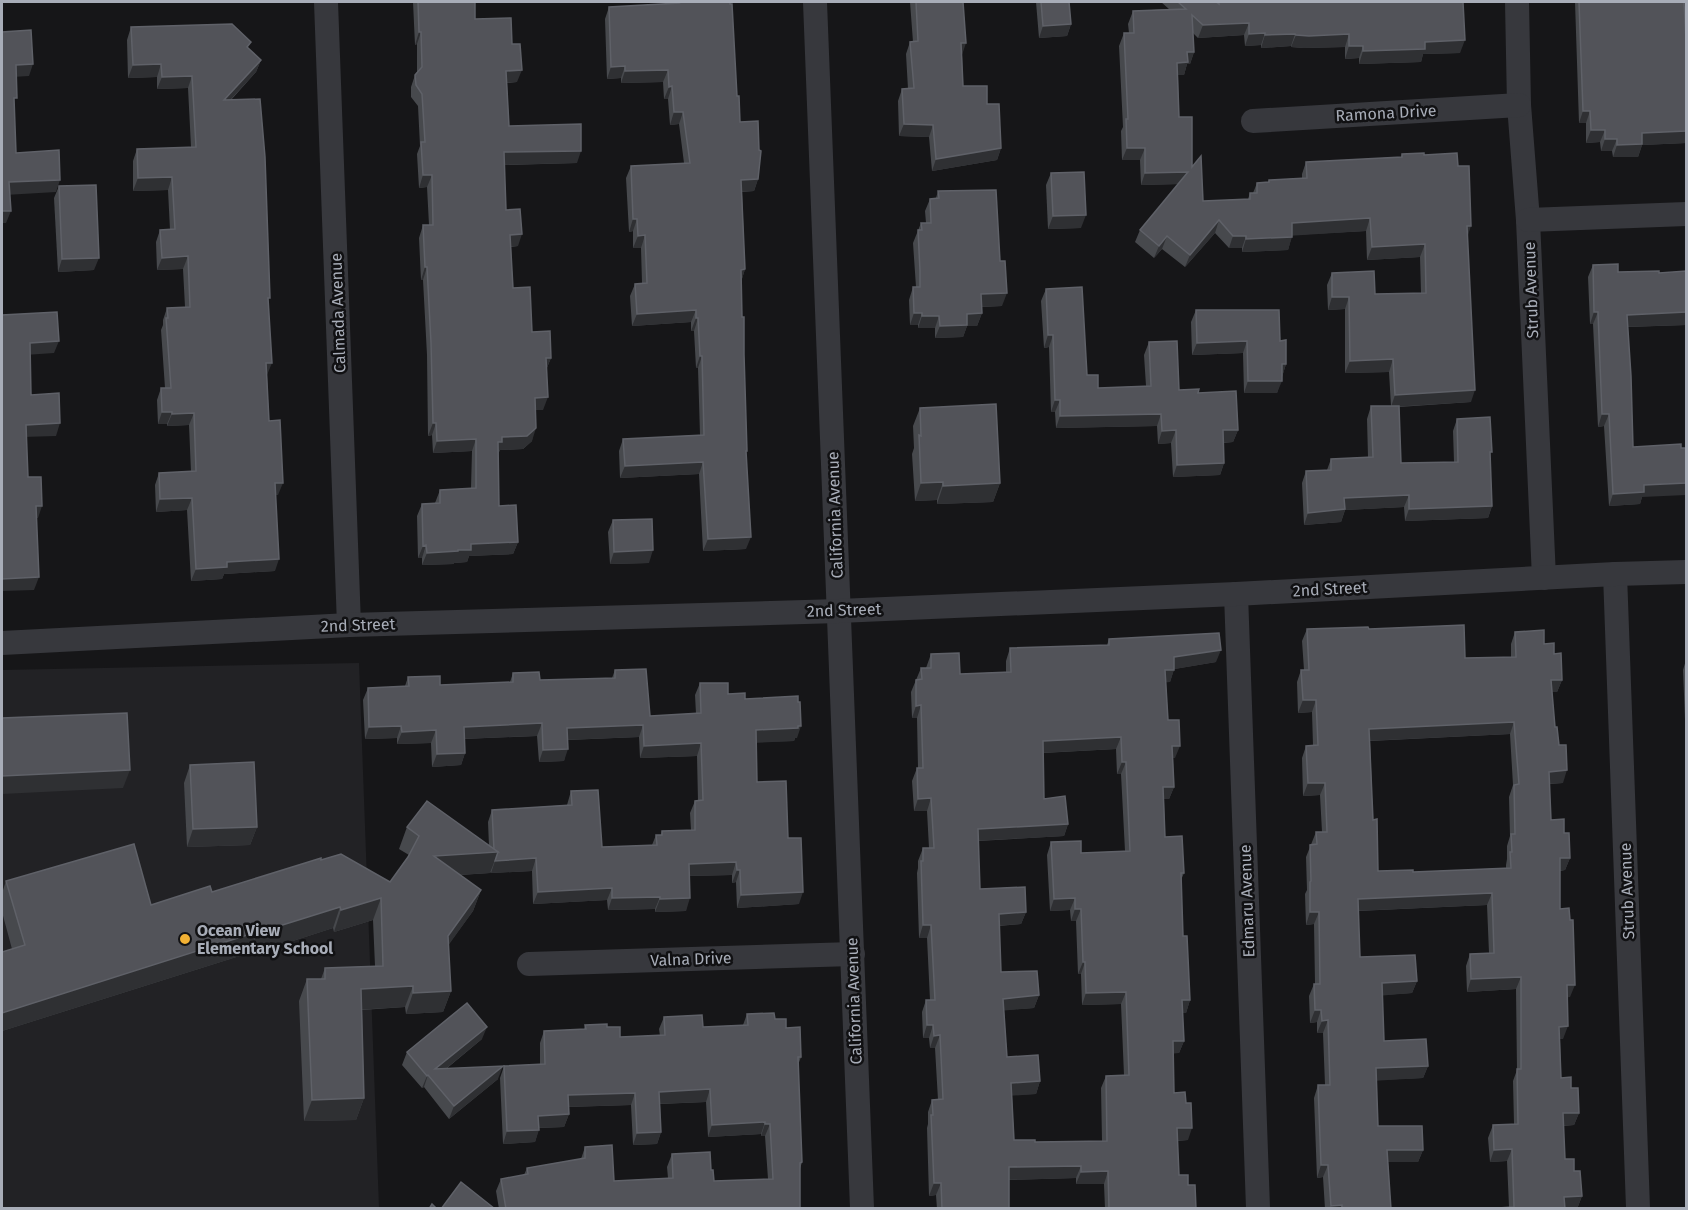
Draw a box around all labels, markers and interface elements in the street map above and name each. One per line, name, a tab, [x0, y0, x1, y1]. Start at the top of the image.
street label: Ramona Drive	[1335, 101, 1437, 125]
street label: Strub Avenue	[1520, 241, 1542, 339]
street label: Calmada Avenue	[326, 253, 350, 373]
street label: California Avenue	[823, 451, 847, 579]
street label: 2nd Street	[1292, 578, 1368, 600]
street label: 2nd Street	[806, 599, 882, 621]
street label: 2nd Street	[320, 614, 396, 636]
street label: Strub Avenue	[1616, 842, 1638, 940]
street label: Edmaru Avenue	[1236, 844, 1258, 958]
place label: Ocean View Elementary School	[197, 921, 333, 958]
marker: Ocean View Elementary School	[178, 932, 192, 946]
street label: California Avenue	[842, 937, 866, 1065]
street label: Valna Drive	[650, 948, 732, 970]

